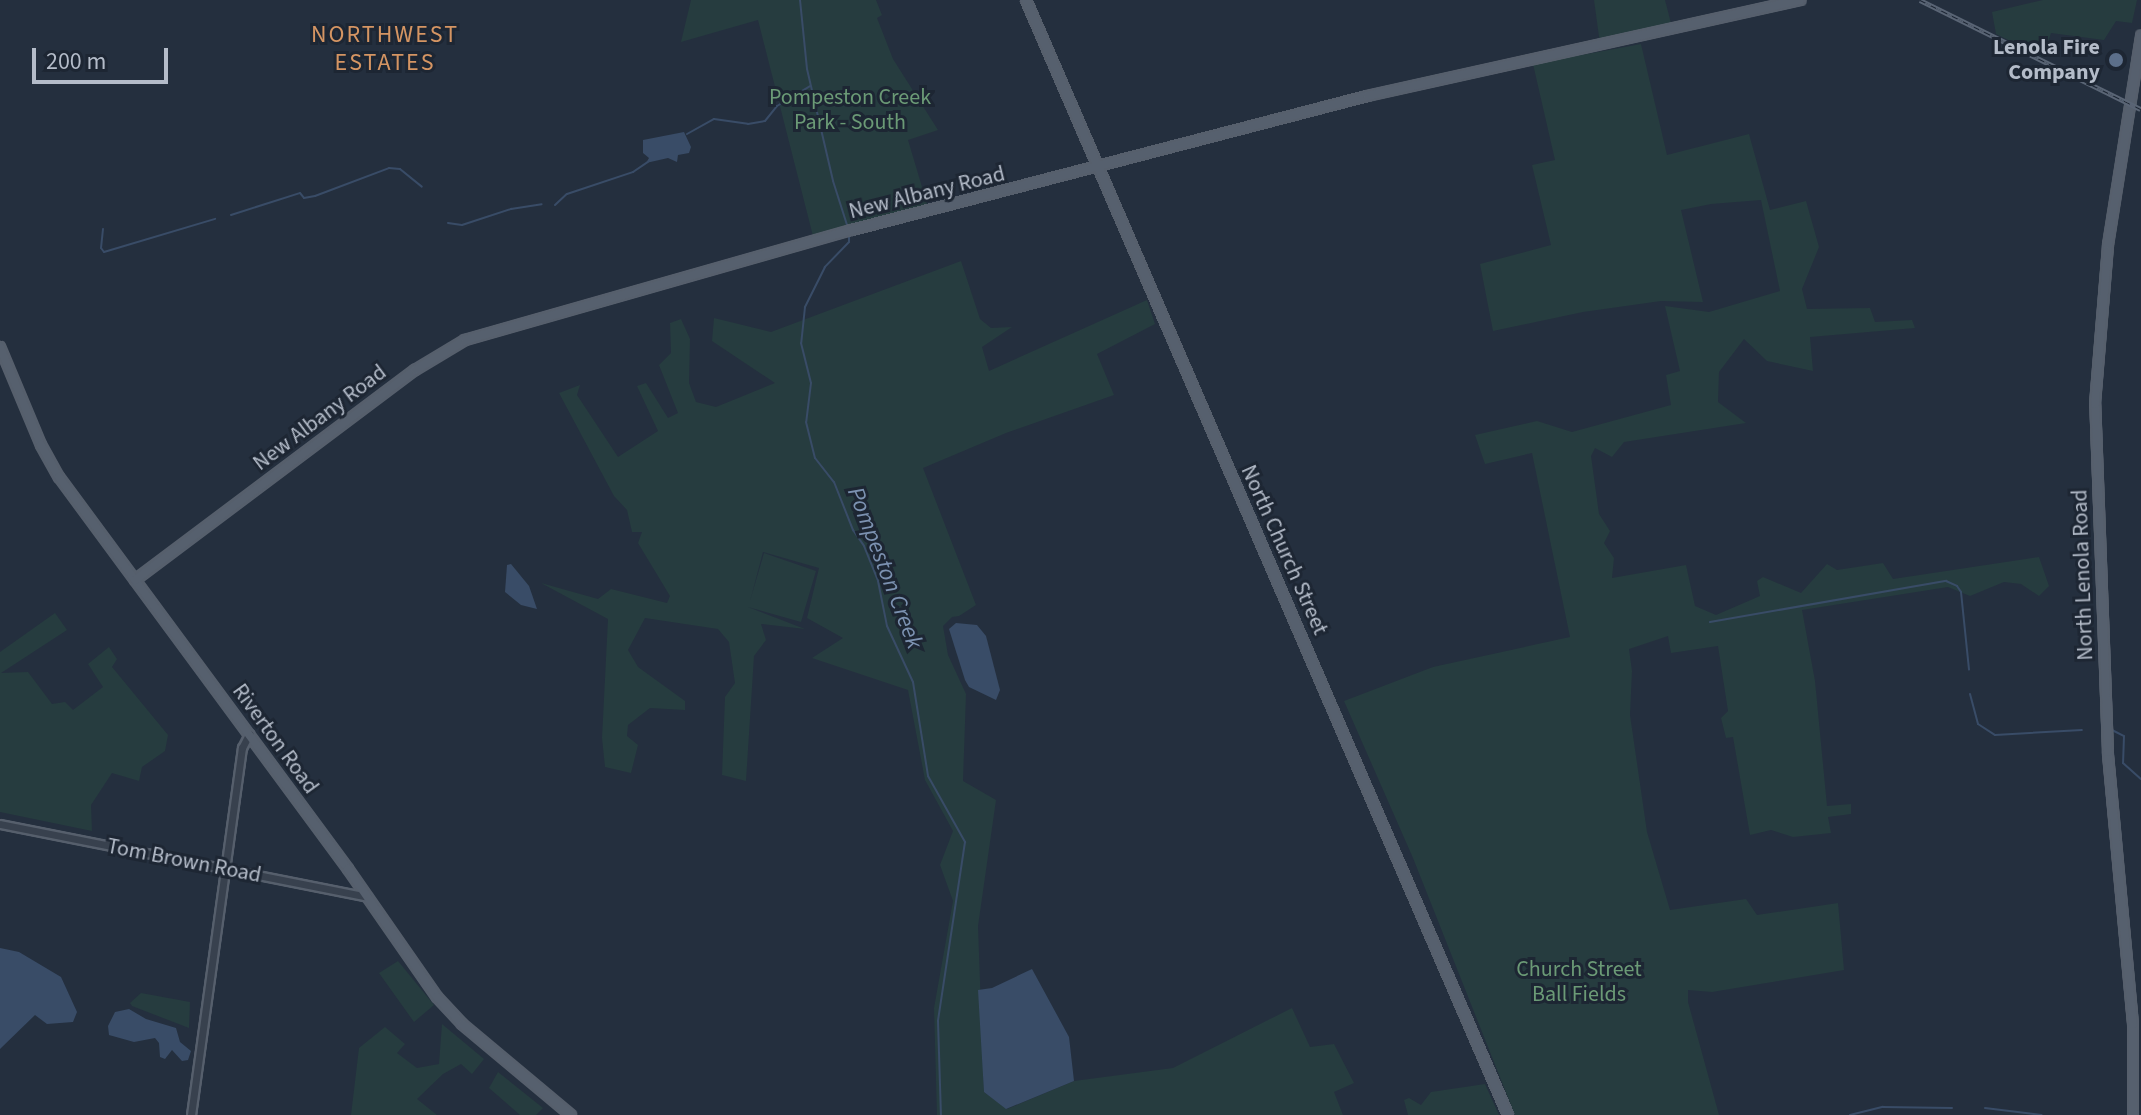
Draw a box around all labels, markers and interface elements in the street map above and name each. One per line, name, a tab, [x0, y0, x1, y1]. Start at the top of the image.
district label: NORTHWEST ESTATES	[311, 21, 459, 77]
scale bar	[36, 32, 172, 82]
place label: Lenola Fire Company	[1993, 34, 2100, 86]
text: 200 m	[46, 44, 106, 79]
marker: Lenola Fire Company	[2107, 51, 2125, 69]
park label: Pompeston Creek Park - South	[769, 84, 931, 136]
street label: New Albany Road	[846, 161, 1008, 225]
street label: New Albany Road	[248, 359, 392, 477]
street label: North Church Street	[1235, 461, 1333, 639]
water label: Pompeston Creek	[841, 483, 929, 653]
street label: North Lenola Road	[2067, 489, 2099, 661]
street label: Riverton Road	[226, 679, 324, 799]
street label: Tom Brown Road	[105, 833, 263, 889]
park label: Church Street Ball Fields	[1516, 956, 1642, 1008]

